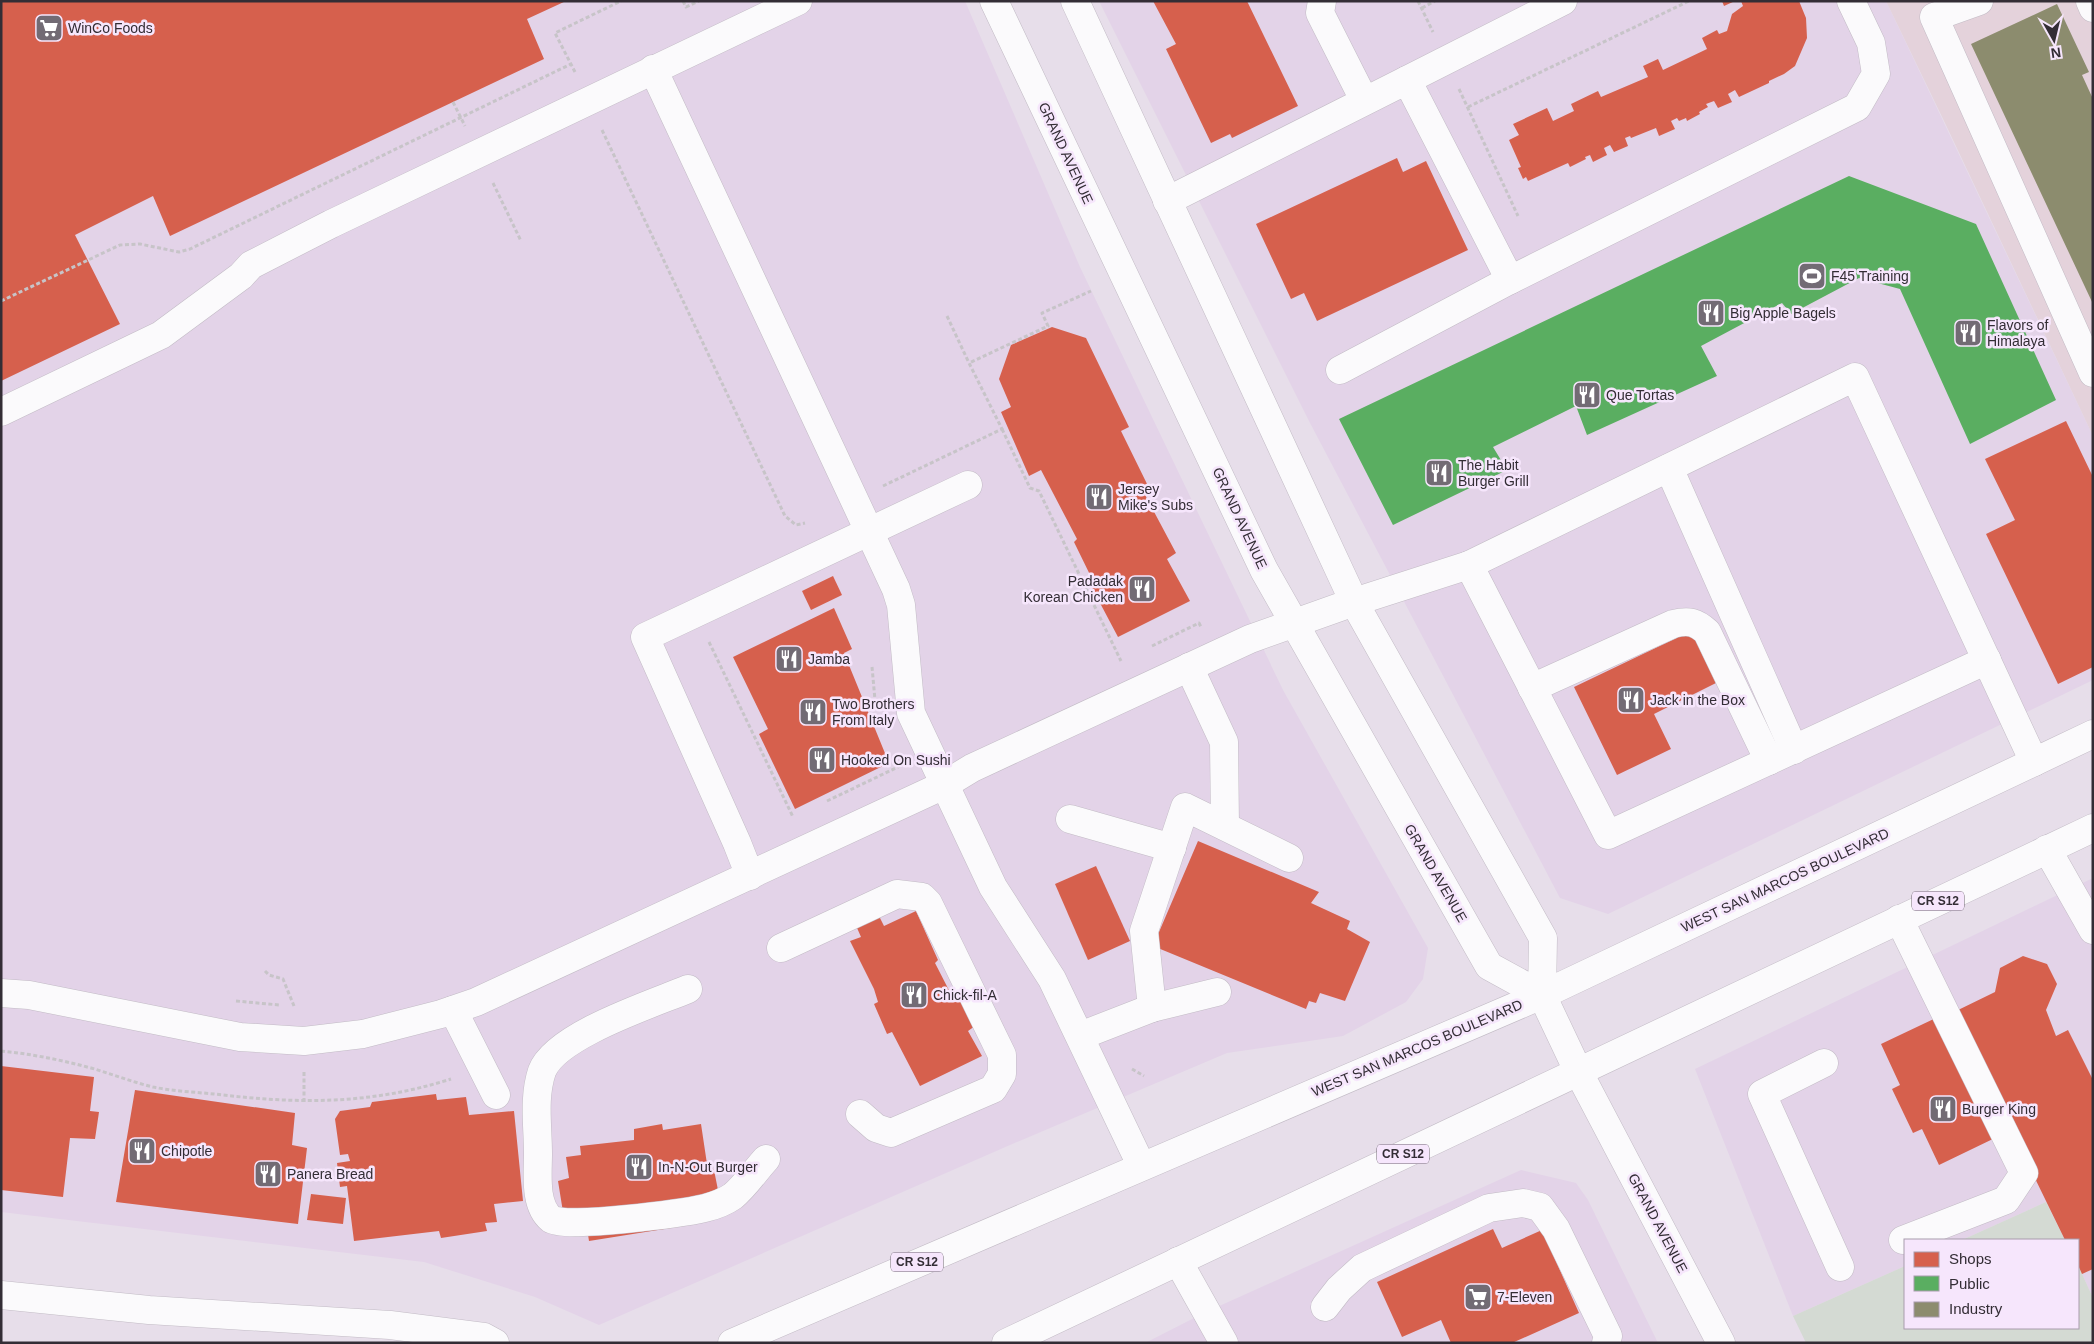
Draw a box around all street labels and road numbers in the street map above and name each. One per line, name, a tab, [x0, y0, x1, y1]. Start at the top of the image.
street label: GRAND AVENUE	[1035, 100, 1097, 206]
street label: GRAND AVENUE	[1209, 465, 1271, 571]
street label: GRAND AVENUE	[1402, 821, 1470, 925]
street label: WEST SAN MARCOS BOULEVARD	[1679, 825, 1891, 935]
road number: CR S12	[1912, 891, 1964, 910]
street label: WEST SAN MARCOS BOULEVARD	[1309, 996, 1525, 1100]
road number: CR S12	[1377, 1144, 1429, 1164]
street label: GRAND AVENUE	[1625, 1171, 1691, 1275]
road number: CR S12	[891, 1252, 943, 1272]

